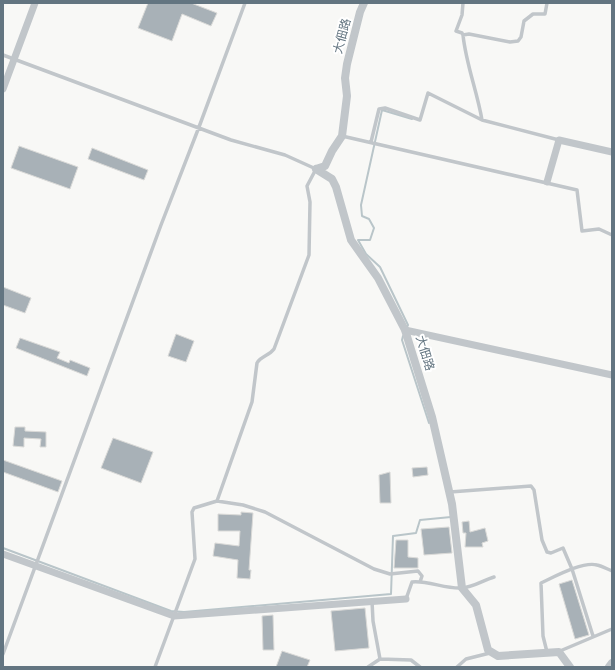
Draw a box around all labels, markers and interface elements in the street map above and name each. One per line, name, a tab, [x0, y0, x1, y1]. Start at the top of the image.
street label: 大佃路	[330, 17, 354, 55]
street label: 大佃路	[412, 333, 438, 373]

